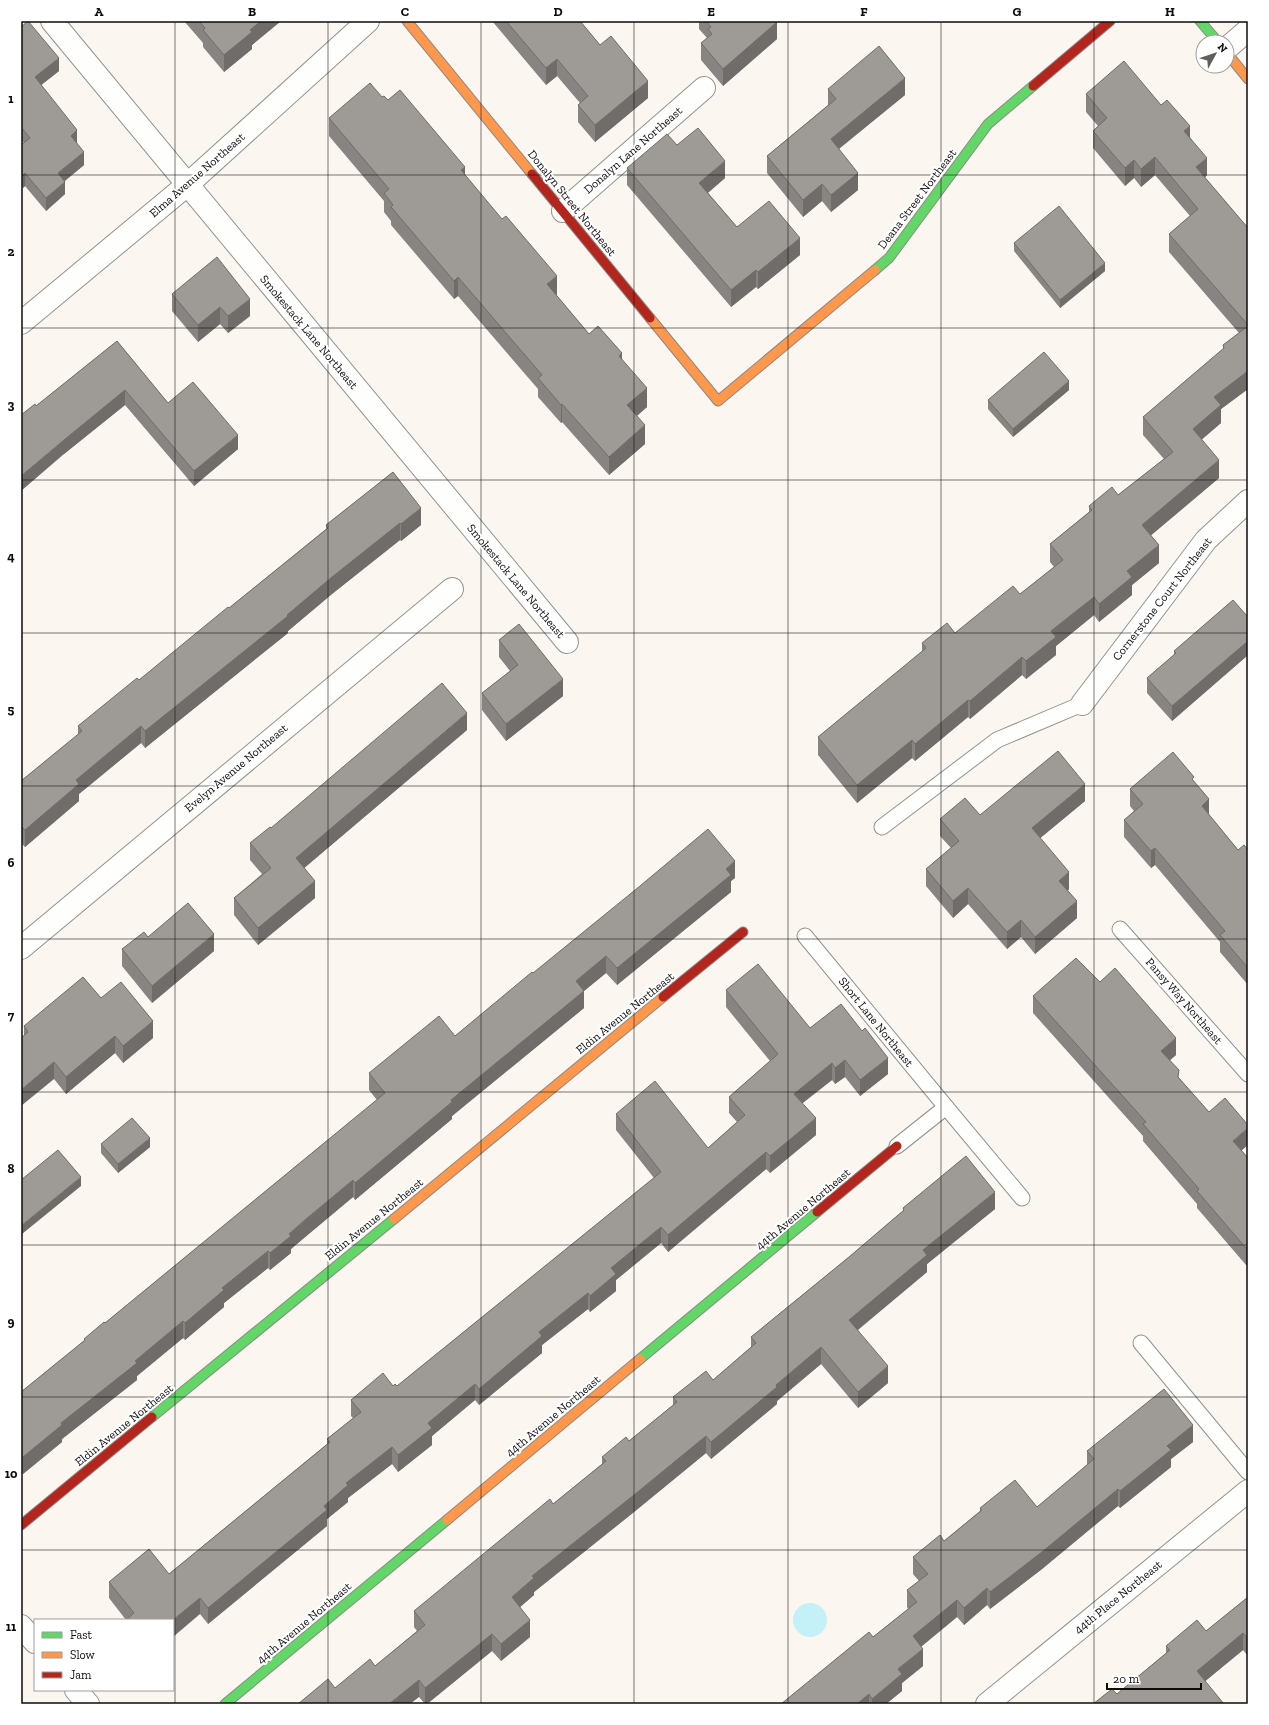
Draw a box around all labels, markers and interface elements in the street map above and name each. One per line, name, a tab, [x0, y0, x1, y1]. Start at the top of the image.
text: A	[95, 4, 104, 19]
text: B	[248, 4, 256, 19]
text: C	[401, 4, 409, 19]
text: D	[553, 4, 563, 19]
text: E	[707, 4, 715, 19]
text: F	[860, 4, 868, 19]
text: G	[1013, 4, 1022, 19]
text: H	[1165, 4, 1175, 19]
north arrow	[1195, 34, 1235, 74]
text: N	[1215, 41, 1230, 56]
text: 1	[8, 91, 14, 106]
street label: Donalyn Lane Northeast	[581, 103, 685, 197]
street label: Elma Avenue Northeast	[147, 129, 248, 220]
street label: Deana Street Northeast	[875, 146, 960, 252]
street label: Donalyn Street Northeast	[525, 147, 619, 259]
text: 2	[8, 244, 15, 259]
street label: Smokestack Lane Northeast	[257, 272, 361, 392]
text: 3	[8, 397, 15, 412]
street label: Smokestack Lane Northeast	[464, 521, 568, 641]
street label: Cornerstone Court Northeast	[1110, 534, 1215, 663]
text: 4	[7, 549, 15, 564]
text: 5	[8, 702, 15, 717]
street label: Evelyn Avenue Northeast	[182, 721, 291, 815]
text: 6	[8, 855, 15, 870]
street label: Pansy Way Northeast	[1143, 955, 1226, 1047]
street label: Eldin Avenue Northeast	[573, 969, 677, 1057]
street label: Short Lane Northeast	[836, 974, 917, 1070]
text: 7	[8, 1008, 15, 1023]
text: 8	[7, 1161, 15, 1176]
street label: 44th Avenue Northeast	[753, 1165, 854, 1253]
street label: Eldin Avenue Northeast	[322, 1175, 426, 1263]
text: 9	[8, 1314, 15, 1329]
street label: 44th Avenue Northeast	[503, 1372, 604, 1460]
street label: Eldin Avenue Northeast	[72, 1381, 176, 1469]
text: 10	[5, 1466, 18, 1481]
street label: 44th Place Northeast	[1071, 1557, 1165, 1637]
street label: 44th Avenue Northeast	[254, 1579, 355, 1667]
text: 11	[6, 1619, 17, 1634]
legend	[34, 1619, 174, 1691]
text: Fast	[70, 1628, 93, 1642]
text: Slow	[70, 1648, 96, 1662]
scale bar	[1107, 1665, 1201, 1691]
text: Jam	[70, 1668, 92, 1682]
text: 20 m	[1113, 1672, 1140, 1686]

